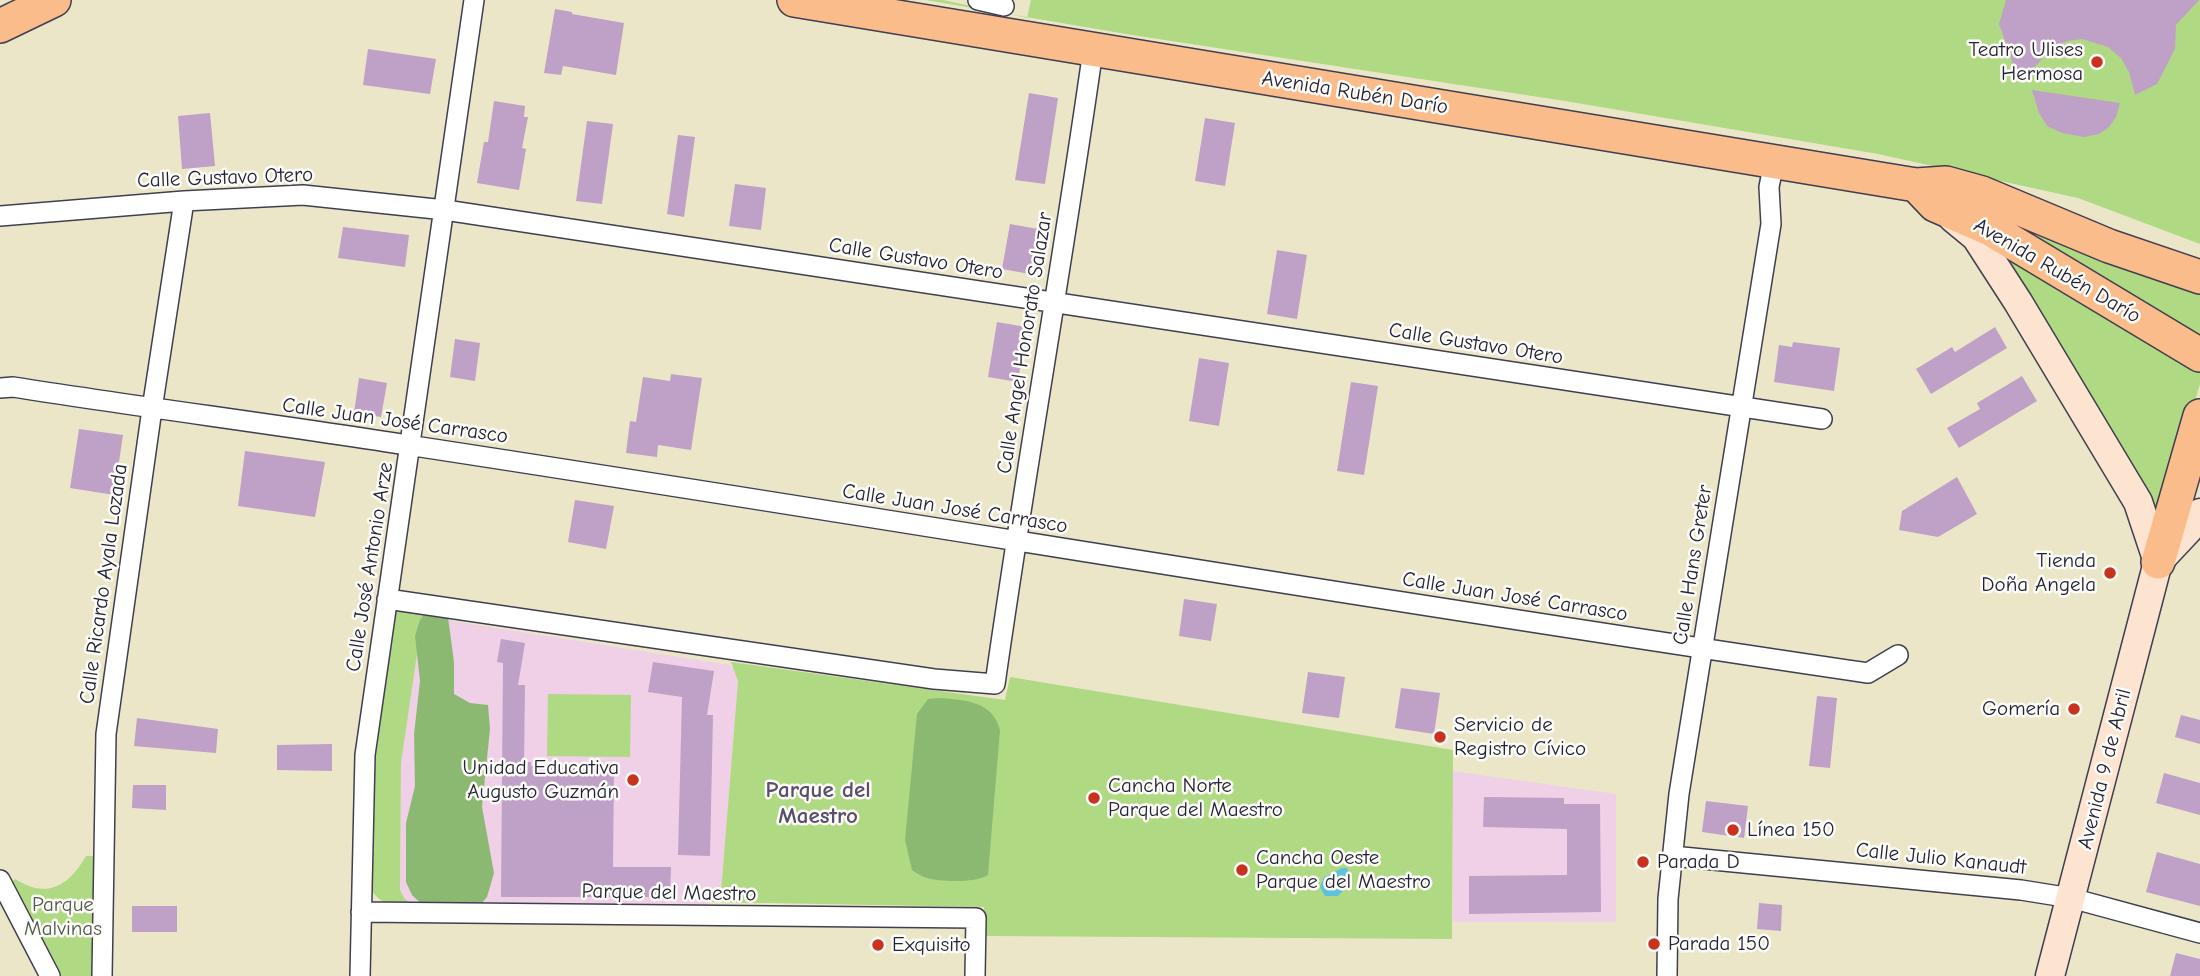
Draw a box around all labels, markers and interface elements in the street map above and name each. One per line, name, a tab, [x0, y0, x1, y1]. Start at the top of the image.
place label: Teatro Ulises Hermosa	[1968, 37, 2083, 87]
marker: Teatro Ulises Hermosa	[2089, 54, 2105, 70]
street label: Avenida Rubén Darío	[1260, 66, 1450, 120]
street label: Calle Gustavo Otero	[137, 162, 313, 194]
street label: Calle Angel Honorato Salazar	[992, 210, 1058, 476]
street label: Avenida Rubén Darío	[1969, 213, 2145, 329]
street label: Calle Gustavo Otero	[827, 233, 1005, 285]
street label: Calle Gustavo Otero	[1387, 318, 1565, 370]
street label: Calle Juan José Carrasco	[280, 393, 510, 449]
street label: Calle José Antonio Arze	[341, 460, 399, 674]
street label: Calle Ricardo Ayala Lozada	[75, 462, 133, 706]
street label: Calle Juan José Carrasco	[841, 479, 1069, 539]
street label: Calle Hans Greter	[1668, 483, 1718, 647]
place label: Tienda Doña Angela	[1981, 548, 2096, 598]
marker: Tienda Doña Angela	[2102, 565, 2118, 581]
street label: Calle Juan José Carrasco	[1401, 567, 1629, 627]
street label: Avenida 9 de Abril	[2073, 686, 2137, 852]
place label: Gomería	[1982, 696, 2060, 722]
marker: Gomería	[2066, 701, 2082, 717]
place label: Servicio de Registro Cívico	[1454, 712, 1586, 762]
marker: Servicio de Registro Cívico	[1432, 729, 1448, 745]
place label: Unidad Educativa Augusto Guzmán	[463, 755, 619, 805]
marker: Unidad Educativa Augusto Guzmán	[625, 772, 641, 788]
place label: Cancha Norte Parque del Maestro	[1108, 773, 1283, 823]
district label: Parque del Maestro	[765, 776, 871, 830]
marker: Cancha Norte Parque del Maestro	[1086, 790, 1102, 806]
place label: Línea 150	[1747, 817, 1835, 843]
marker: Línea 150	[1725, 822, 1741, 838]
street label: Calle Julio Kanaudt	[1855, 838, 2027, 880]
place label: Cancha Oeste Parque del Maestro	[1256, 845, 1431, 895]
place label: Parada D	[1657, 849, 1740, 875]
marker: Parada D	[1635, 854, 1651, 870]
marker: Cancha Oeste Parque del Maestro	[1234, 862, 1250, 878]
street label: Parque del Maestro	[581, 879, 757, 907]
park label: Parque Malvinas	[24, 892, 102, 942]
place label: Parada 150	[1668, 931, 1770, 957]
place label: Exquisito	[892, 932, 970, 958]
marker: Parada 150	[1646, 936, 1662, 952]
marker: Exquisito	[870, 937, 886, 953]

